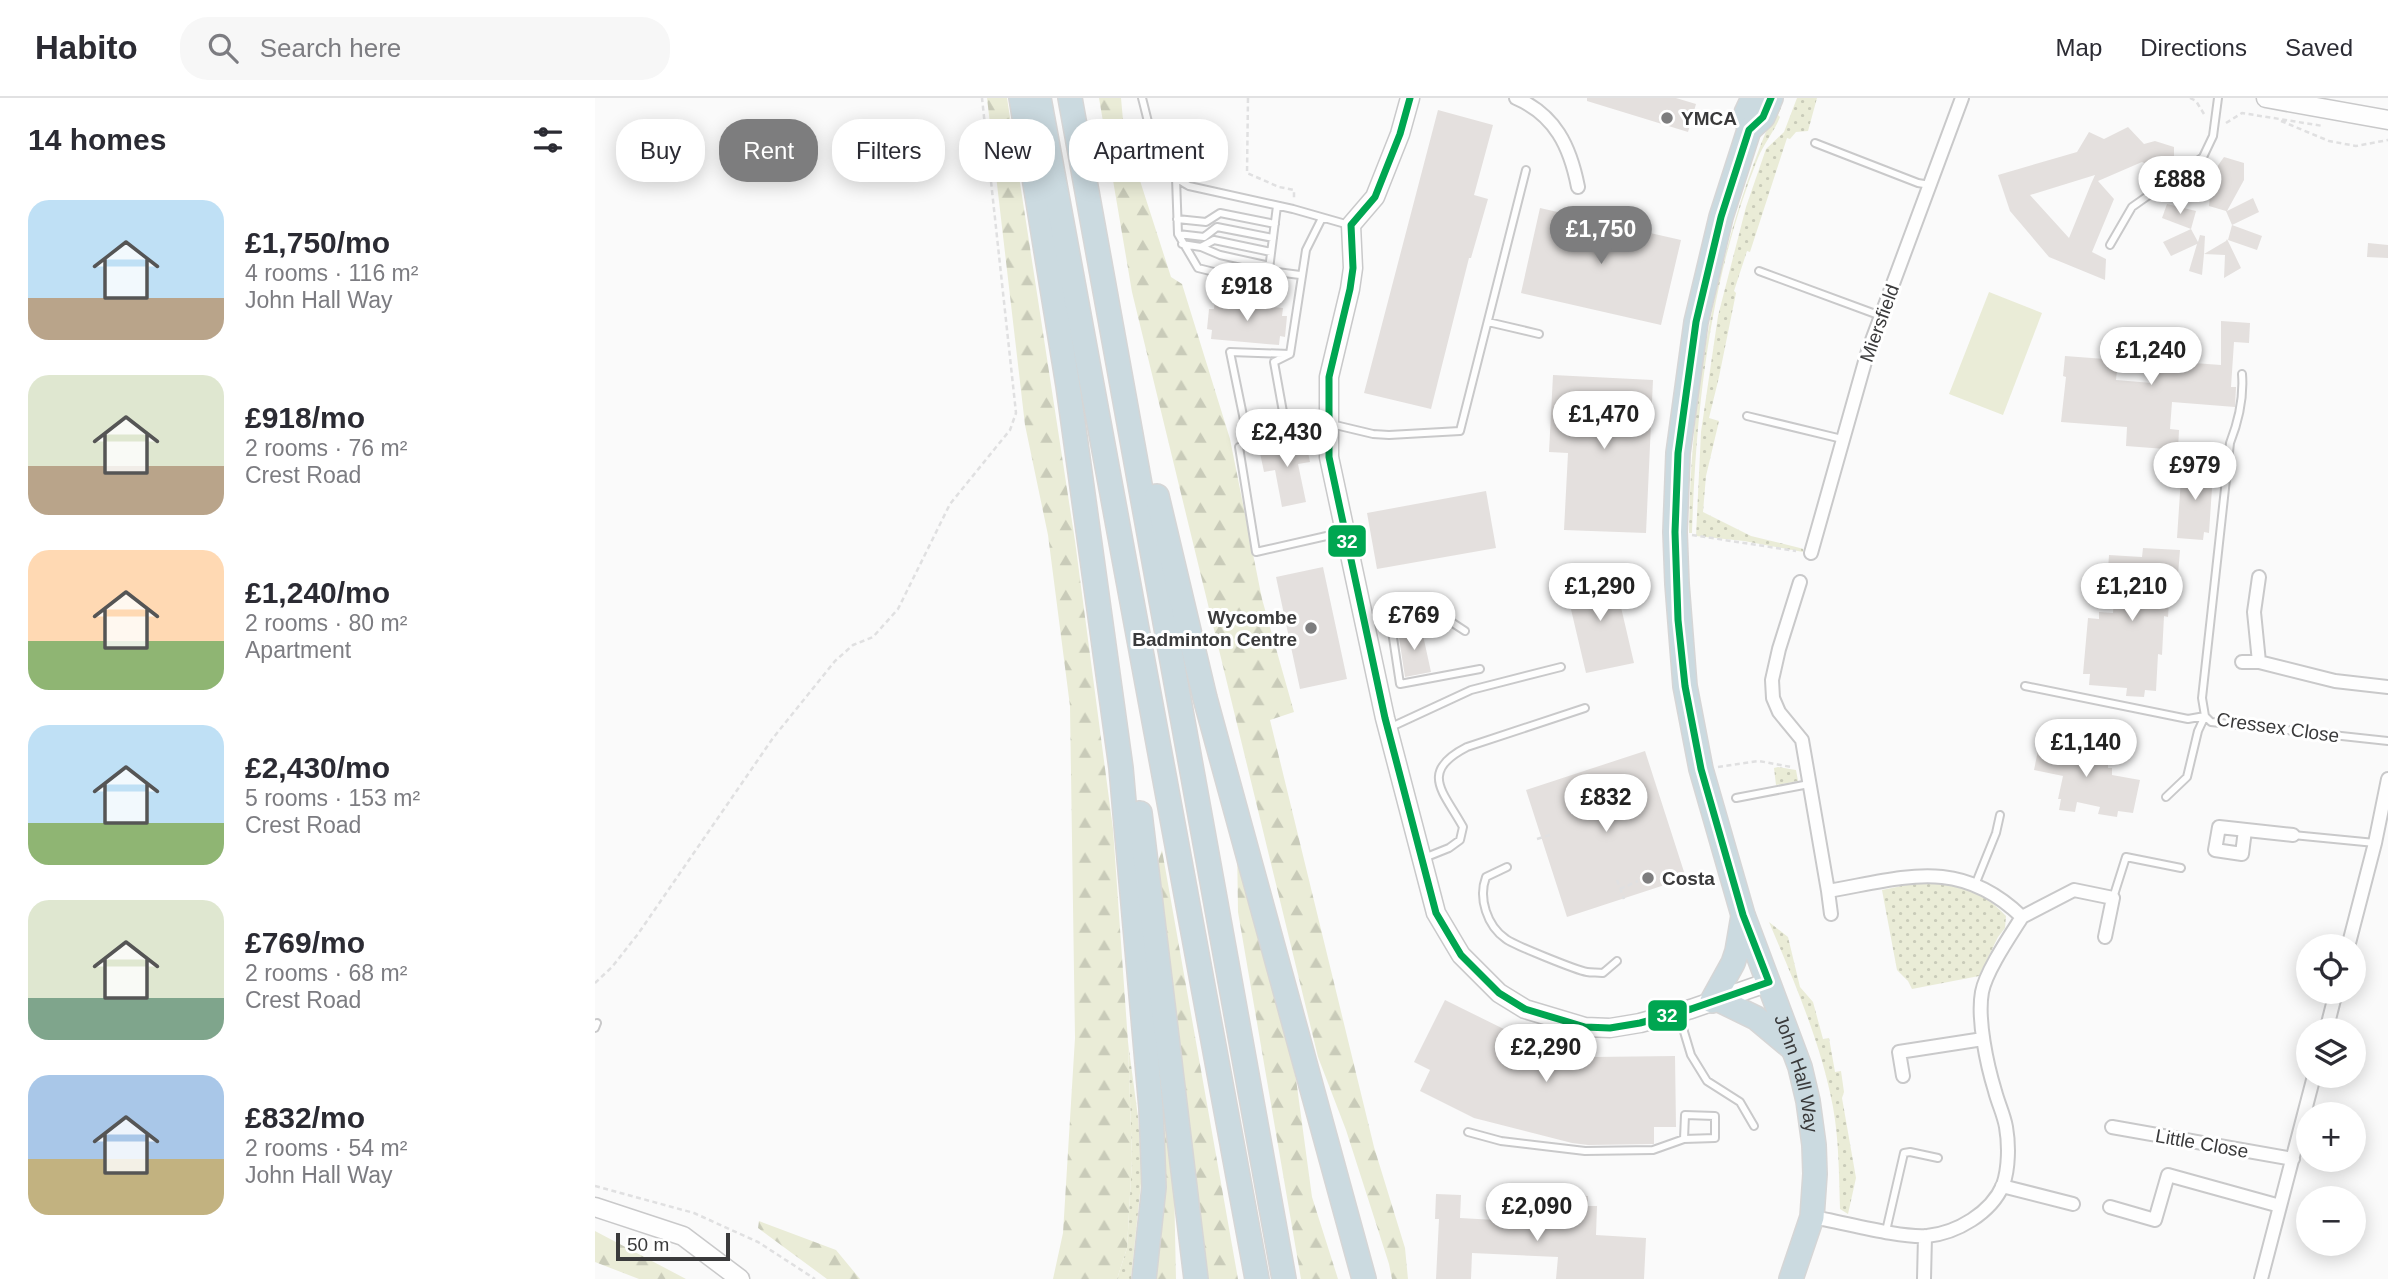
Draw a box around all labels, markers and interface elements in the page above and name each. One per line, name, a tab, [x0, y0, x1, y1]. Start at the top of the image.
search box	[180, 17, 670, 80]
text: Habito	[35, 29, 138, 66]
icon: search	[204, 29, 242, 67]
text: Search here	[260, 33, 401, 63]
text: Map	[2056, 34, 2102, 61]
text: Directions	[2140, 34, 2247, 61]
text: Saved	[2285, 34, 2353, 61]
place label: YMCA	[1681, 108, 1737, 129]
marker: YMCA	[1659, 110, 1675, 126]
chip: Buy	[616, 119, 705, 182]
chip: Rent	[719, 119, 818, 182]
chip: Filters	[832, 119, 945, 182]
chip: New	[959, 119, 1055, 182]
chip: Apartment	[1069, 119, 1228, 182]
icon: filters	[529, 121, 567, 159]
text: 14 homes	[28, 123, 166, 156]
pin: £888	[2139, 156, 2221, 216]
text: £888	[2154, 166, 2206, 192]
pin: £1,750	[1544, 206, 1658, 266]
text: £1,750	[1566, 216, 1636, 242]
text: £1,750/mo	[245, 226, 390, 259]
icon: home	[84, 228, 168, 312]
text: 4 rooms · 116 m²	[245, 260, 418, 286]
pin: £918	[1206, 264, 1288, 323]
text: £918	[1221, 273, 1273, 299]
street label: Miersfield	[1856, 281, 1903, 365]
text: John Hall Way	[245, 287, 392, 313]
pin: £1,240	[2094, 328, 2208, 387]
text: £1,240	[2116, 337, 2186, 363]
pin: £1,470	[1547, 392, 1661, 451]
text: £918/mo	[245, 401, 365, 434]
text: £1,470	[1569, 401, 1639, 427]
icon: home	[84, 403, 168, 487]
pin: £2,430	[1230, 410, 1344, 469]
text: £2,430	[1252, 419, 1322, 445]
text: 2 rooms · 76 m²	[245, 435, 407, 461]
pin: £979	[2154, 442, 2236, 502]
text: £979	[2169, 452, 2221, 478]
text: Crest Road	[245, 462, 361, 488]
line badge: 32	[1327, 524, 1367, 558]
text: 32	[1336, 531, 1358, 552]
pin: £1,290	[1543, 564, 1657, 623]
pin: £1,210	[2075, 564, 2189, 623]
text: £1,290	[1565, 573, 1635, 599]
text: £1,210	[2097, 573, 2167, 599]
text: £1,240/mo	[245, 576, 390, 609]
icon: home	[84, 578, 168, 662]
pin: £769	[1373, 592, 1455, 652]
text: £769	[1388, 602, 1440, 628]
place label: Wycombe Badminton Centre	[1132, 607, 1297, 650]
text: 2 rooms · 80 m²	[245, 610, 407, 636]
marker: Wycombe Badminton Centre	[1303, 620, 1319, 636]
text: Apartment	[245, 637, 351, 663]
street label: Cressex Close	[2215, 709, 2341, 746]
pin: £1,140	[2029, 720, 2143, 779]
text: £1,140	[2051, 729, 2121, 755]
text: £2,430/mo	[245, 751, 390, 784]
icon: home	[84, 753, 168, 837]
pin: £832	[1565, 774, 1647, 834]
text: £832	[1580, 784, 1632, 810]
text: 5 rooms · 153 m²	[245, 785, 420, 811]
text: Crest Road	[245, 812, 361, 838]
place label: Costa	[1662, 868, 1715, 889]
marker: Costa	[1640, 870, 1656, 886]
text: £769/mo	[245, 926, 365, 959]
icon: home	[84, 928, 168, 1012]
map controls	[2296, 934, 2366, 1256]
button: locate	[2296, 934, 2366, 1004]
text: 2 rooms · 68 m²	[245, 960, 407, 986]
text: Crest Road	[245, 987, 361, 1013]
line badge: 32	[1647, 999, 1688, 1032]
text: 32	[1656, 1005, 1678, 1026]
street label: John Hall Way	[1770, 1012, 1822, 1134]
button: layers	[2296, 1018, 2366, 1088]
pin: £2,290	[1489, 1024, 1603, 1084]
text: £2,290	[1511, 1034, 1581, 1060]
text: £832/mo	[245, 1101, 365, 1134]
button: +	[2296, 1102, 2366, 1172]
icon: home	[84, 1103, 168, 1187]
street label: Little Close	[2154, 1125, 2250, 1162]
text: 2 rooms · 54 m²	[245, 1135, 407, 1161]
text: John Hall Way	[245, 1162, 392, 1188]
pin: £2,090	[1480, 1184, 1594, 1243]
button: −	[2296, 1186, 2366, 1256]
text: £2,090	[1502, 1193, 1572, 1219]
scale bar	[616, 1230, 730, 1262]
text: 50 m	[627, 1234, 669, 1255]

